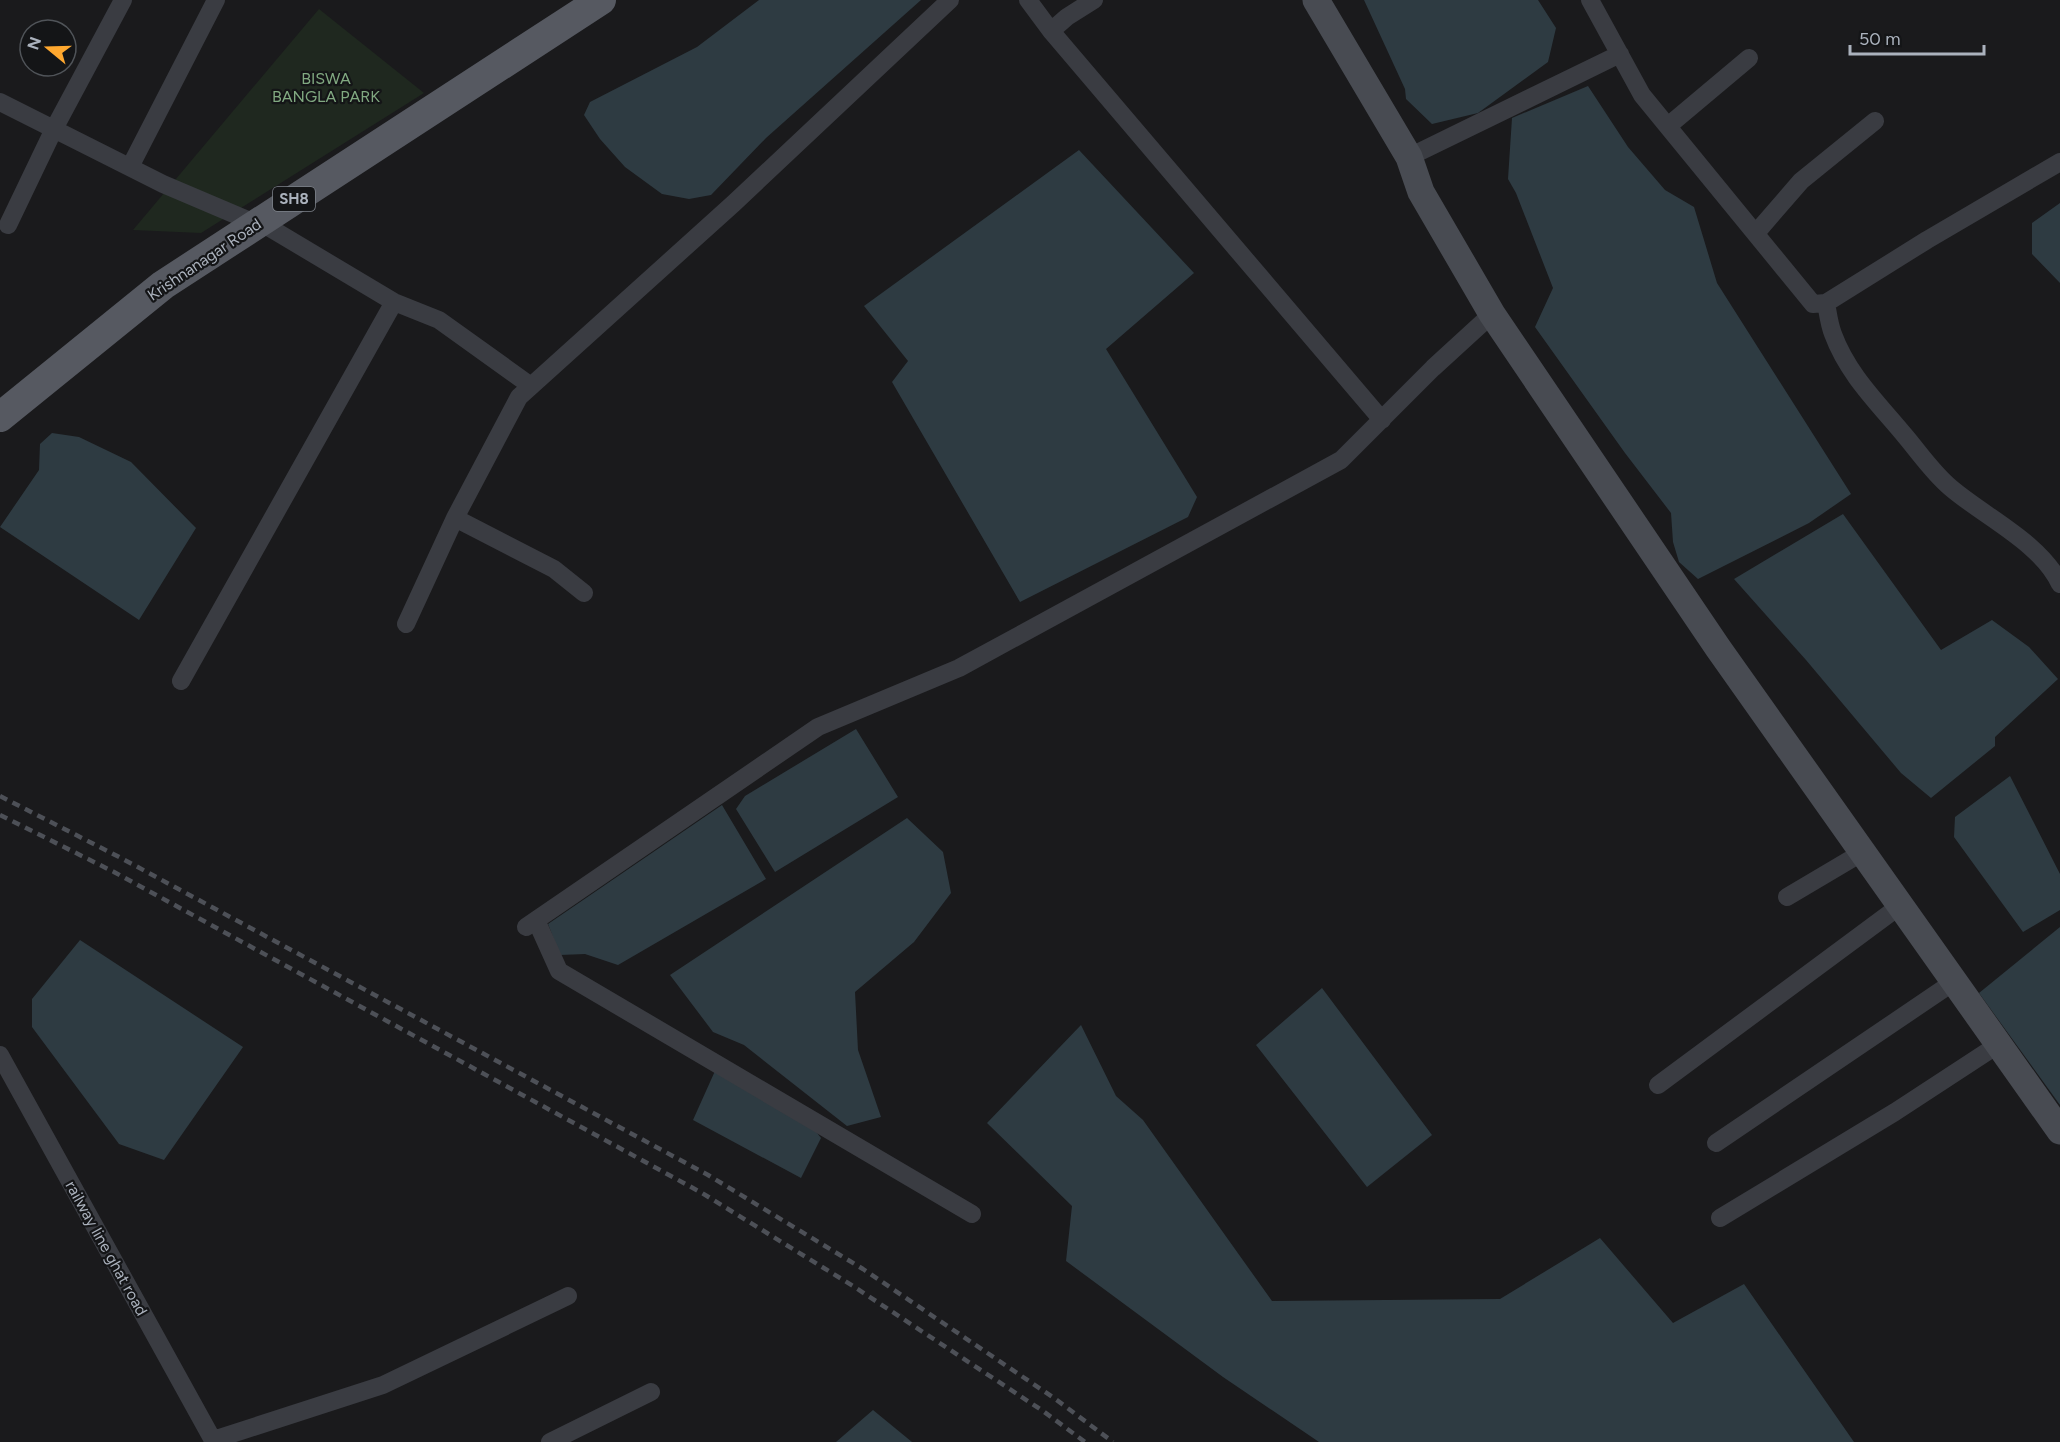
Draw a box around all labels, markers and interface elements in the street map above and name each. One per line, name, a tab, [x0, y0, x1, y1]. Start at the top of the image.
north arrow	[18, 18, 78, 78]
scale bar	[1850, 18, 1984, 56]
text: 50 m	[1859, 28, 1901, 50]
text: N	[23, 34, 45, 52]
park label: BISWA BANGLA PARK	[272, 69, 380, 106]
road number: SH8	[273, 187, 315, 211]
street label: Krishnanagar Road	[144, 214, 265, 305]
street label: railway line ghat road	[62, 1178, 152, 1319]

